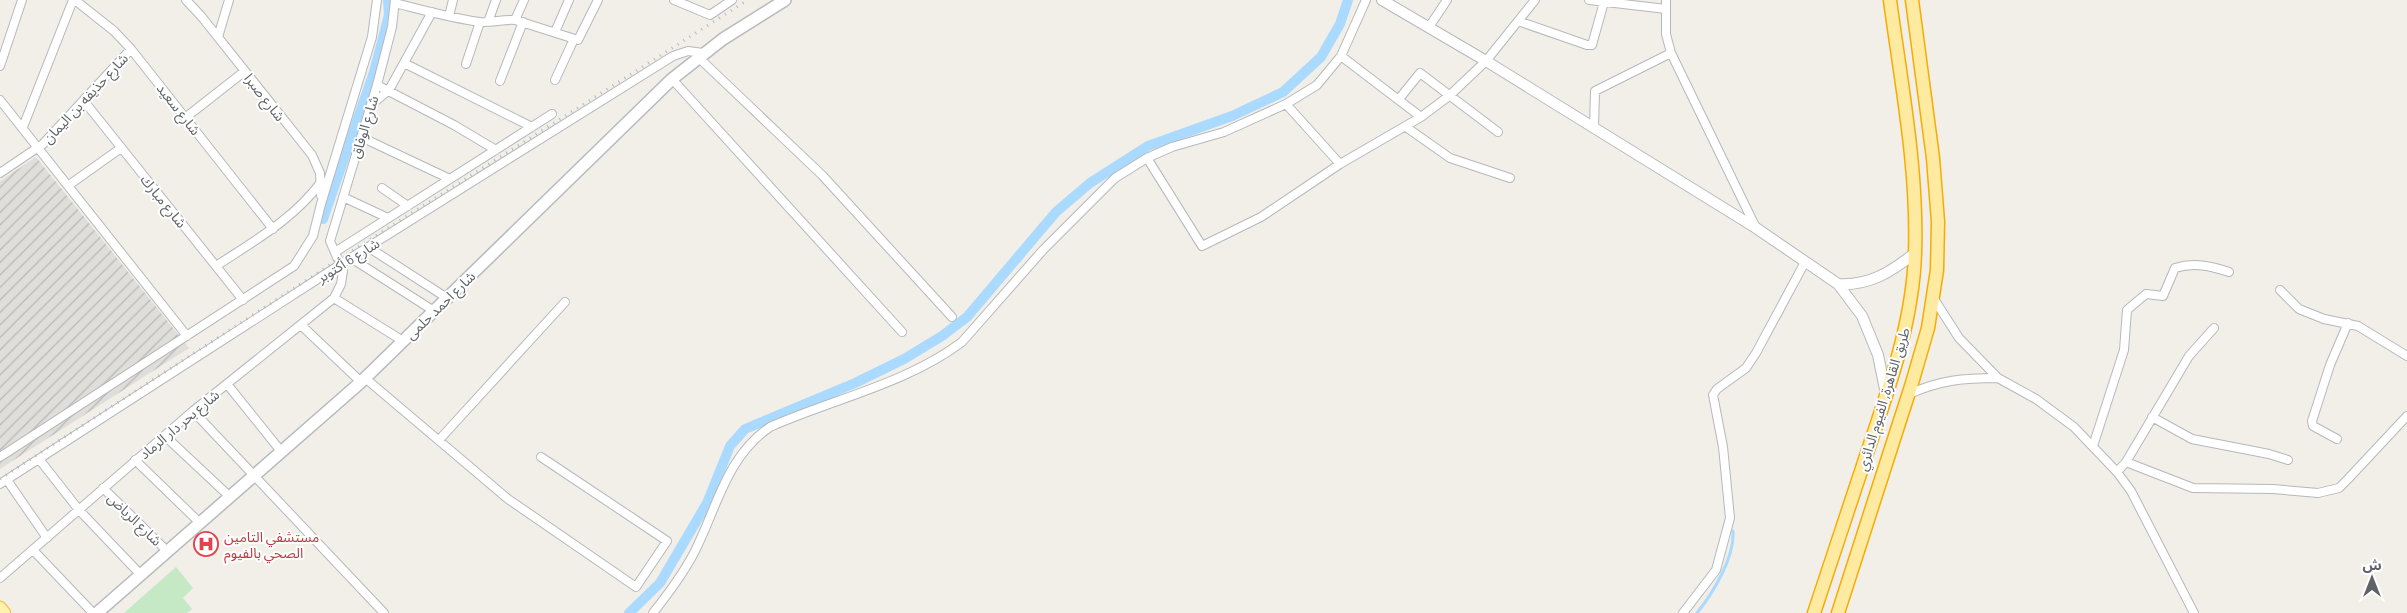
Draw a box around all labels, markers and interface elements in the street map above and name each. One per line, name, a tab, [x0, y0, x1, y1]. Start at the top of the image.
street label: شارع حذيفه بن اليمان	[39, 49, 133, 149]
street label: شارع صبرا	[239, 70, 289, 126]
street label: شارع سعيد	[151, 80, 204, 140]
street label: شارع الوفاق	[346, 93, 384, 161]
street label: شارع مبارك	[135, 171, 191, 233]
street label: شارع 6 أكتوبر	[313, 234, 384, 289]
street label: شارع احمد حلمى	[401, 267, 481, 345]
street label: طريق القاهرة, الفيوم الدائري	[1853, 325, 1916, 474]
street label: شارع بحر دار الرماد	[136, 386, 224, 465]
street label: شارع الرياض	[102, 489, 166, 551]
place label: مستشفي التامين الصحي بالفيوم	[224, 528, 319, 564]
hospital icon: مستشفي التامين الصحي بالفيوم	[193, 531, 219, 557]
north arrow	[2347, 553, 2397, 603]
text: ش	[2362, 556, 2382, 573]

